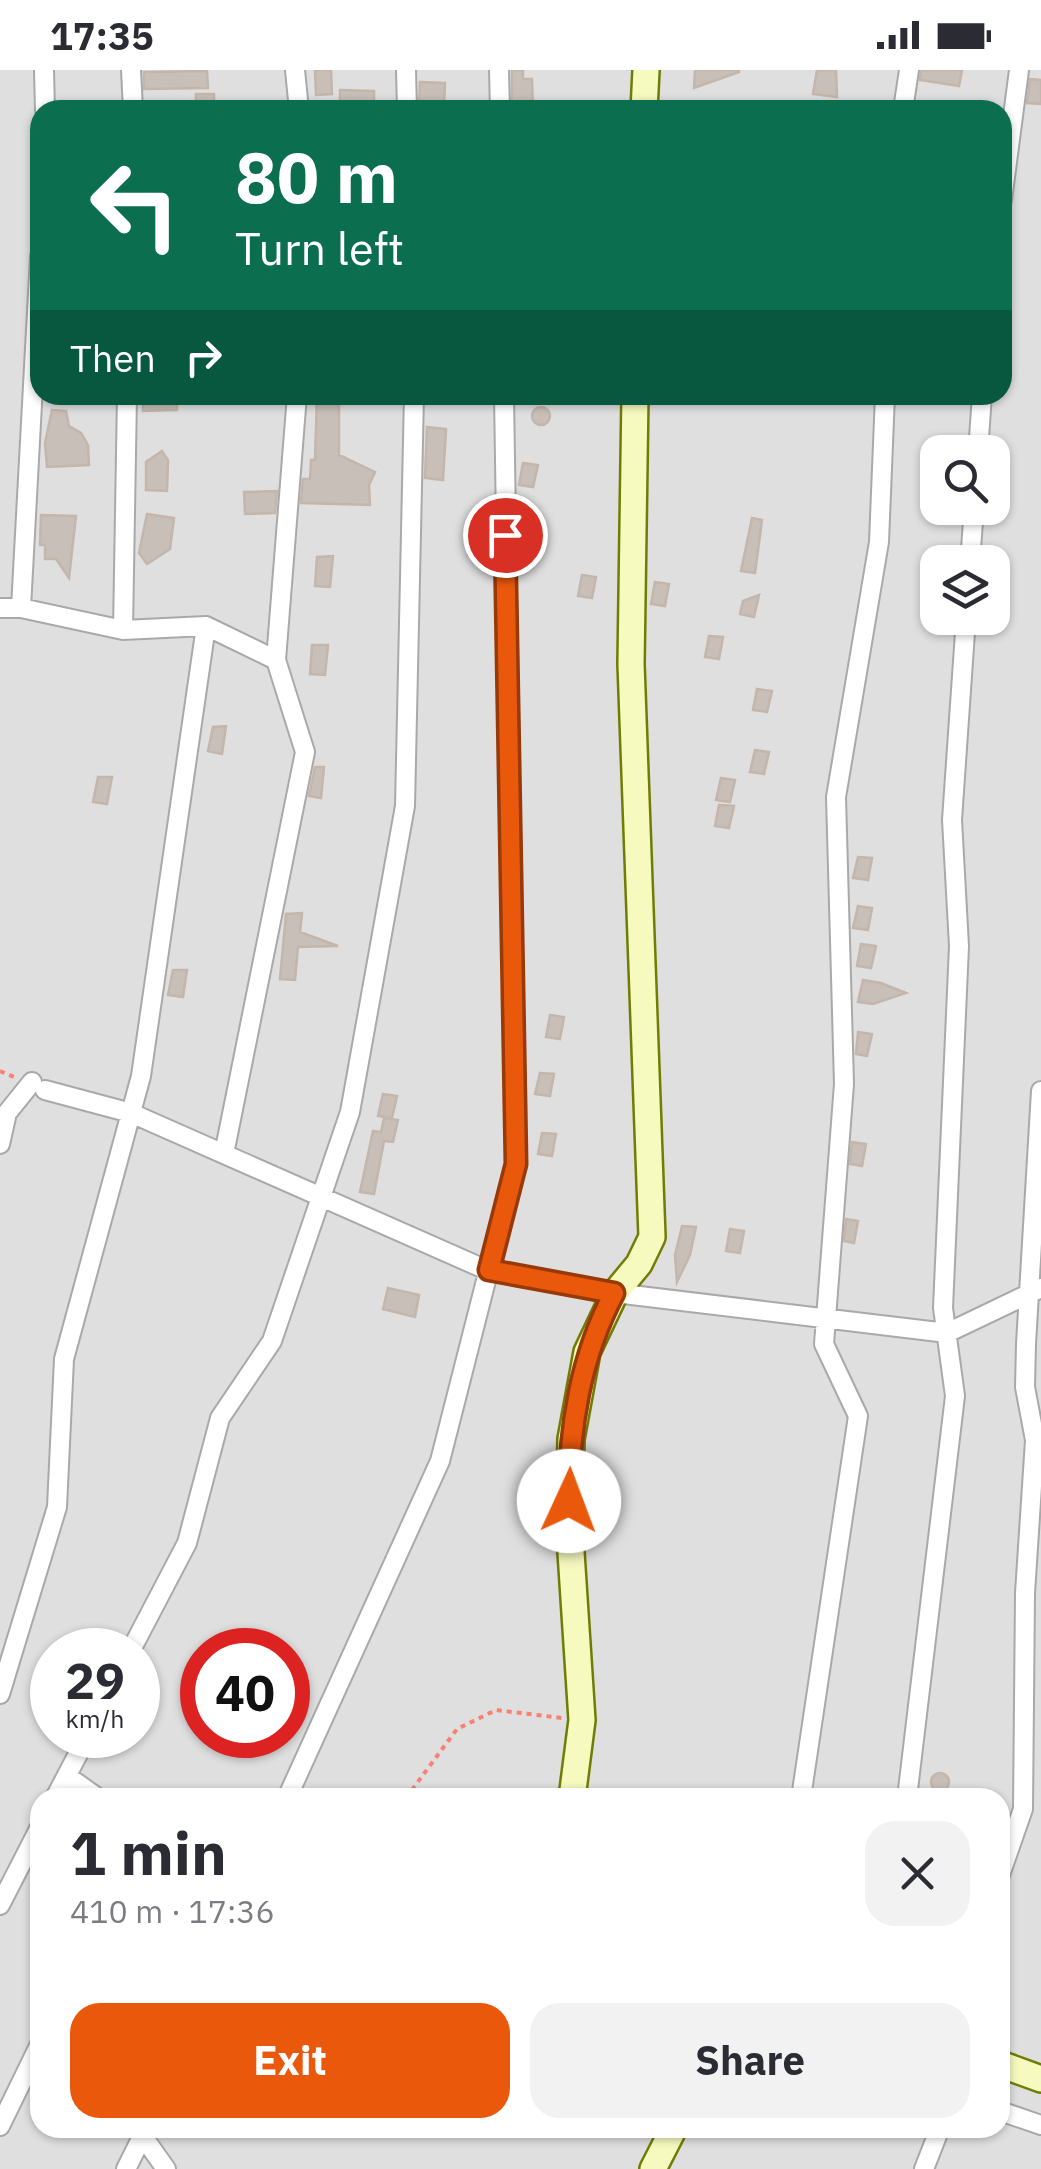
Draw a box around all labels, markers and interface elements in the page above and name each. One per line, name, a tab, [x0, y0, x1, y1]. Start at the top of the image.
text: 17:35	[50, 11, 154, 60]
text: 80 m	[235, 131, 398, 222]
icon: left	[70, 140, 200, 270]
text: Turn left	[235, 219, 404, 277]
icon: right	[176, 330, 231, 385]
text: Then	[70, 333, 156, 382]
map controls	[920, 435, 1010, 635]
button: search	[920, 435, 1010, 525]
pin	[463, 493, 548, 578]
icon: arrive	[478, 508, 533, 563]
button: layers	[920, 545, 1010, 635]
position arrow	[517, 1449, 621, 1553]
speed limit sign: 40	[180, 1628, 310, 1758]
text: 29	[65, 1648, 125, 1713]
text: km/h	[66, 1702, 124, 1735]
text: 1 min	[70, 1813, 227, 1892]
button: close	[865, 1821, 970, 1926]
text: 410 m · 17:36	[70, 1890, 275, 1932]
button: Exit	[70, 2003, 510, 2118]
button: Share	[530, 2003, 970, 2118]

